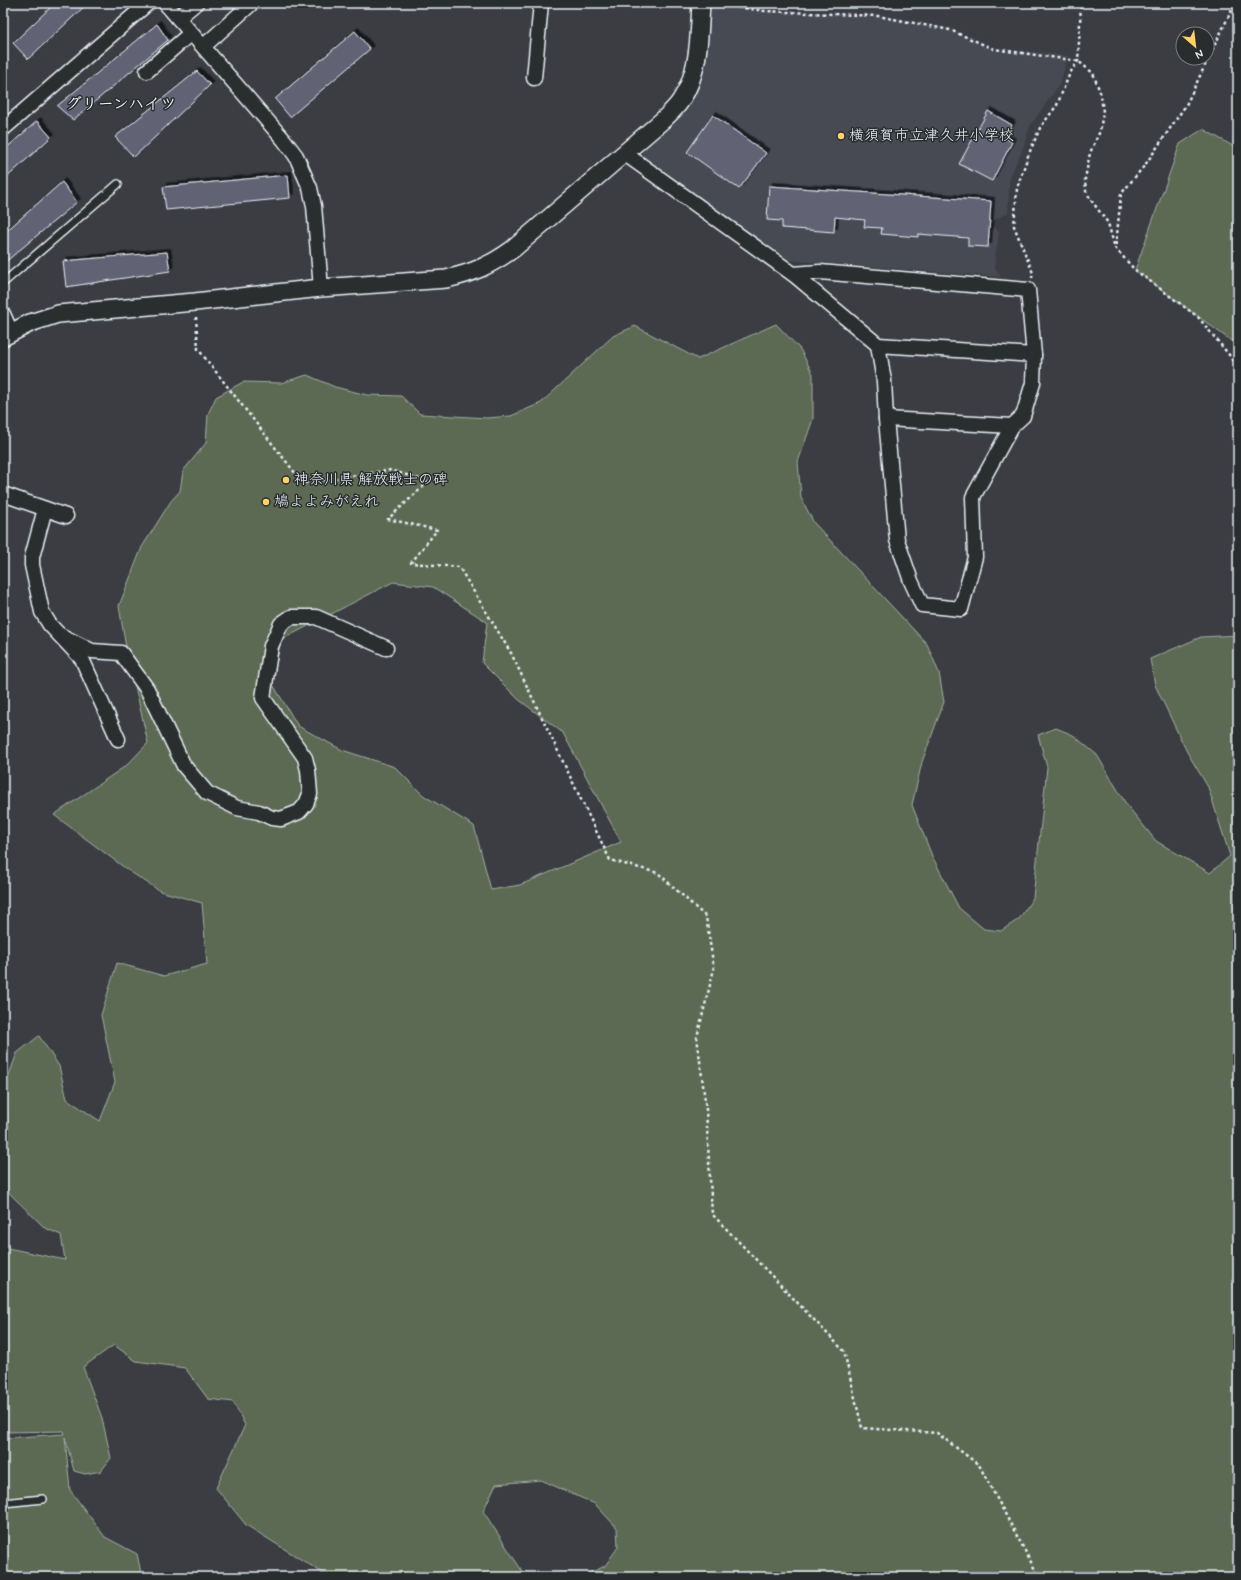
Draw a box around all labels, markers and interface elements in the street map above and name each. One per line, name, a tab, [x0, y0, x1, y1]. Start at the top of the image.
north arrow	[1175, 26, 1215, 66]
text: N	[1193, 46, 1206, 62]
district label: グリーンハイツ	[66, 94, 176, 115]
place label: 横須賀市立津久井小学校	[849, 126, 1014, 146]
marker: 横須賀市立津久井小学校	[836, 131, 846, 141]
place label: 神奈川県 解放戦士の碑	[294, 470, 448, 490]
marker: 神奈川県 解放戦士の碑	[281, 475, 291, 485]
place label: 鳩よよみがえれ	[274, 492, 379, 512]
marker: 鳩よよみがえれ	[261, 497, 271, 507]

